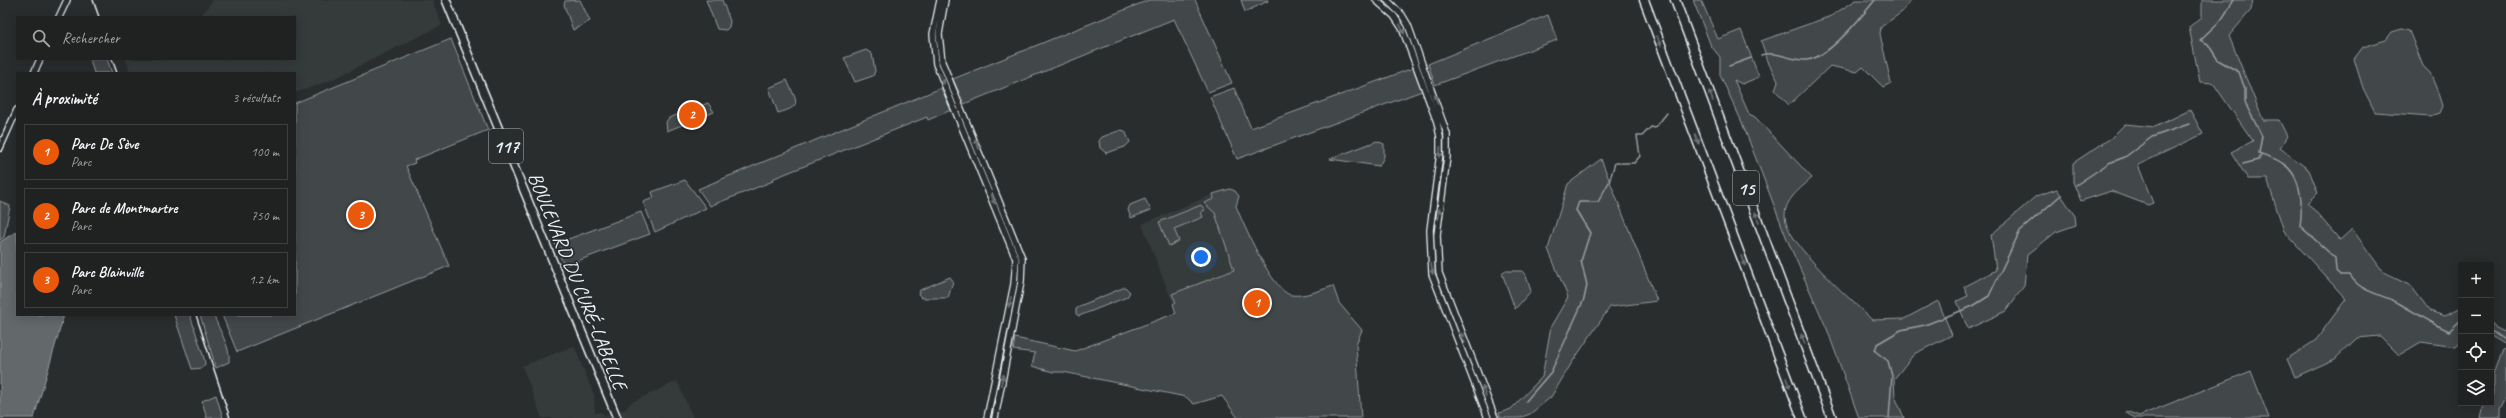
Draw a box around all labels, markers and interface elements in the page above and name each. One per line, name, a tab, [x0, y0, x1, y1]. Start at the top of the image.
search box	[16, 16, 296, 60]
one-way arrow	[1399, 23, 1405, 34]
icon: search	[30, 27, 52, 49]
text: Rechercher	[62, 29, 120, 48]
one-way arrow	[1657, 36, 1663, 48]
one-way arrow	[939, 73, 945, 84]
text: À proximité	[32, 88, 97, 109]
one-way arrow	[1708, 89, 1714, 101]
text: 3 résultats	[232, 90, 280, 106]
one-way arrow	[1432, 92, 1438, 104]
pin: 2	[679, 100, 705, 130]
road number: 117	[489, 129, 523, 163]
one-way arrow	[1694, 134, 1700, 146]
text: Parc De Sève	[71, 135, 138, 154]
one-way arrow	[974, 138, 980, 149]
text: 1	[43, 144, 49, 160]
text: 100 m	[251, 144, 279, 160]
one-way arrow	[1437, 146, 1444, 158]
text: Parc	[71, 154, 91, 170]
street label: BOULEVARD DU CURÉ-LABELLE	[522, 169, 634, 397]
road number: 15	[1733, 171, 1759, 205]
one-way arrow	[990, 193, 996, 204]
text: Parc de Montmartre	[71, 199, 177, 218]
pin: 3	[348, 200, 374, 230]
text: 2	[43, 208, 49, 224]
text: 750 m	[251, 208, 279, 224]
one-way arrow	[1436, 208, 1442, 220]
one-way arrow	[1753, 211, 1759, 223]
text: Parc	[71, 218, 91, 234]
your location	[1191, 247, 1211, 267]
one-way arrow	[1740, 255, 1746, 267]
map controls	[2458, 262, 2494, 406]
button: +	[2458, 262, 2494, 298]
text: Parc Blainville	[71, 263, 143, 282]
one-way arrow	[1429, 263, 1435, 275]
text: 3	[43, 272, 49, 288]
text: 1.2 km	[249, 272, 279, 288]
text: Parc	[71, 282, 91, 298]
pin: 1	[1244, 288, 1270, 318]
one-way arrow	[1007, 296, 1013, 308]
button: −	[2458, 298, 2494, 334]
one-way arrow	[1460, 331, 1466, 343]
one-way arrow	[1799, 333, 1805, 345]
button: locate	[2458, 334, 2494, 370]
button: layers	[2458, 370, 2494, 406]
one-way arrow	[999, 374, 1005, 386]
one-way arrow	[1786, 377, 1792, 389]
one-way arrow	[1481, 384, 1487, 396]

